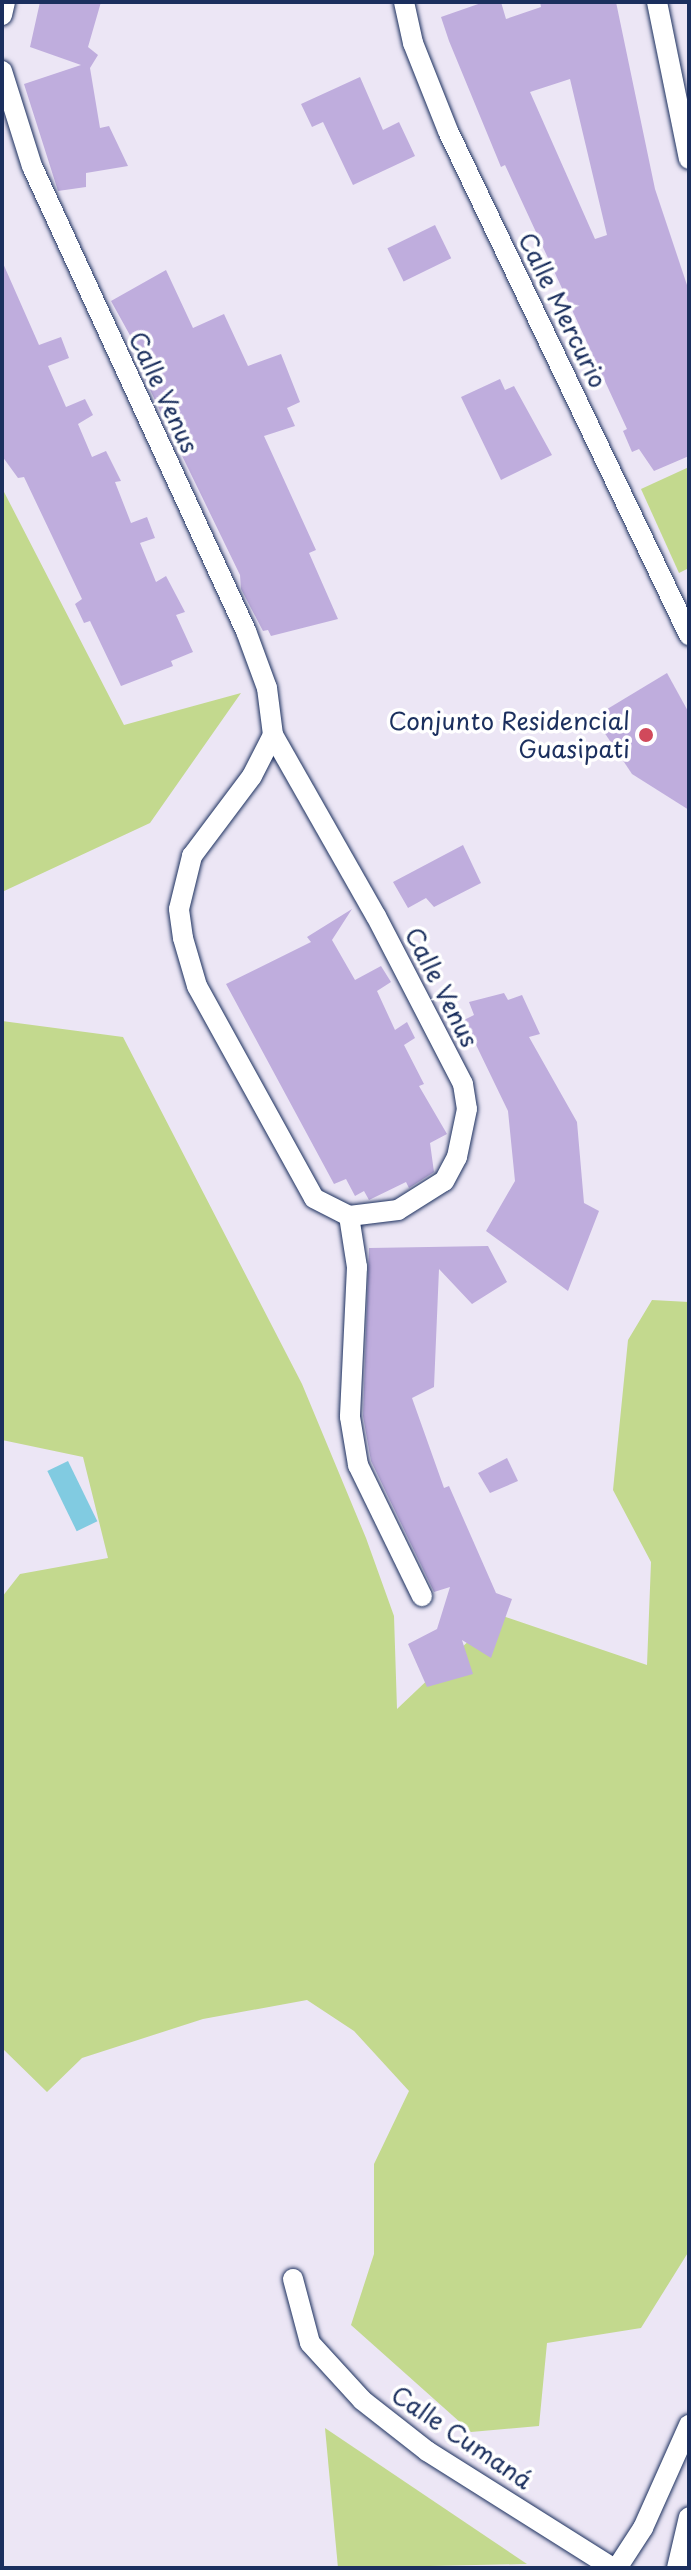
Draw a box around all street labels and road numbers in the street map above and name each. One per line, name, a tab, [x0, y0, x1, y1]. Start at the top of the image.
street label: Calle Mercurio	[513, 227, 613, 393]
street label: Calle Venus	[123, 326, 205, 458]
street label: Calle Venus	[399, 921, 485, 1053]
street label: Calle Cumaná	[386, 2379, 538, 2495]

